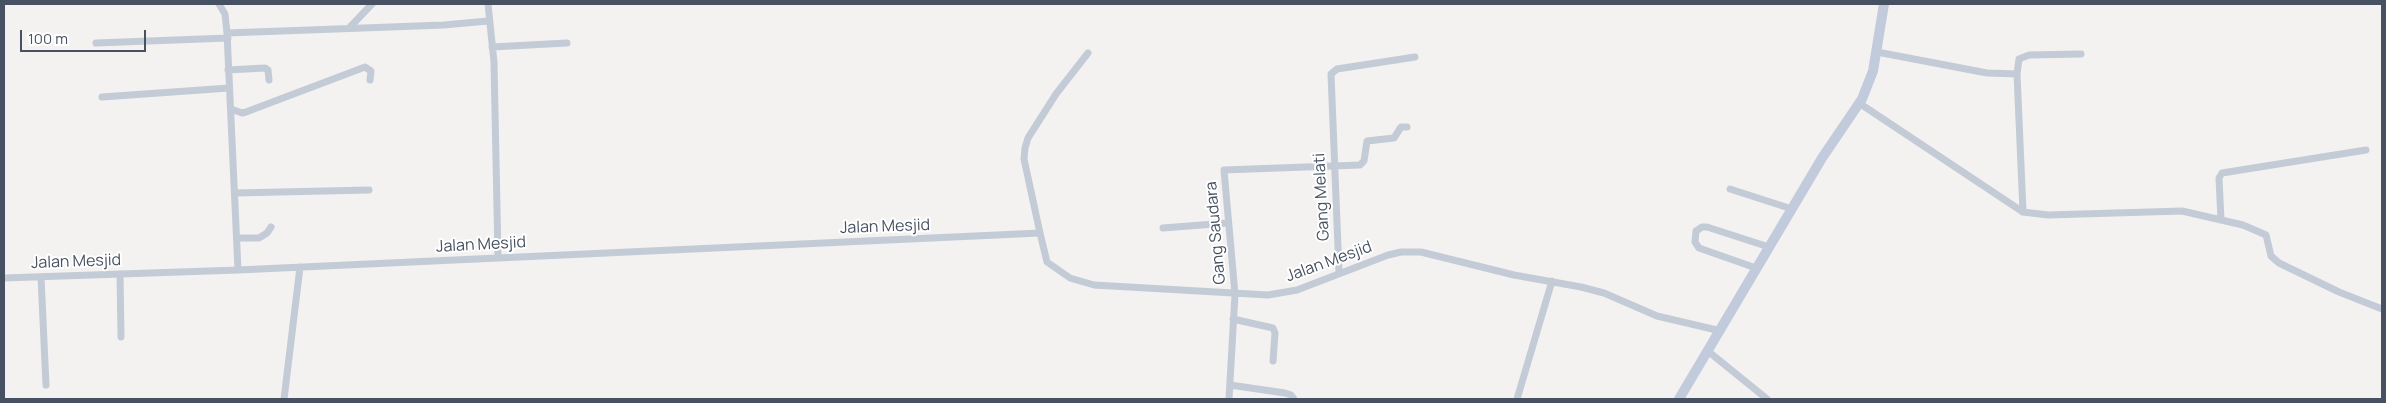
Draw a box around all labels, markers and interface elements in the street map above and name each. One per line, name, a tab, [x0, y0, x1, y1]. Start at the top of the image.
scale bar	[22, 20, 149, 52]
text: 100 m	[28, 28, 68, 49]
street label: Gang Melati	[1310, 153, 1334, 241]
street label: Gang Saudara	[1202, 181, 1230, 285]
street label: Jalan Mesjid	[840, 216, 930, 238]
street label: Jalan Mesjid	[436, 233, 526, 257]
street label: Jalan Mesjid	[1283, 238, 1375, 286]
street label: Jalan Mesjid	[31, 251, 121, 273]

